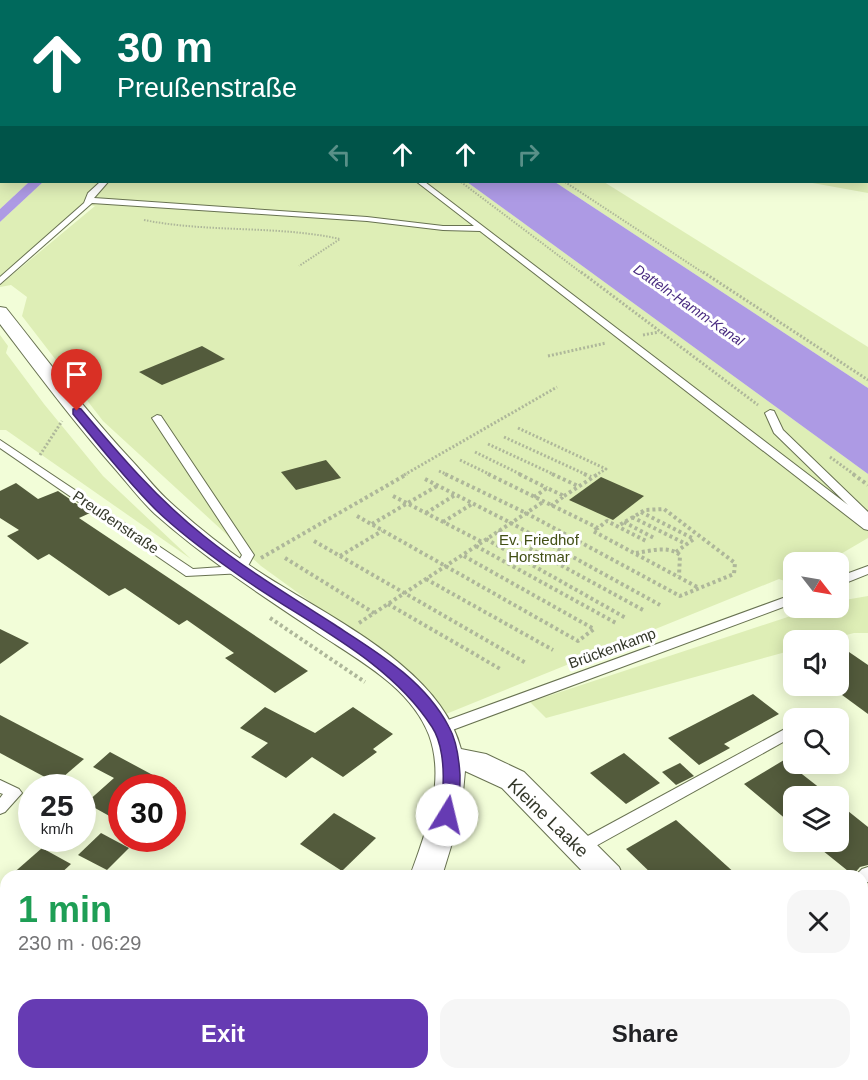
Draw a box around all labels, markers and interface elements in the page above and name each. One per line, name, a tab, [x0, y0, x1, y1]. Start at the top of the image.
icon: ahead	[18, 24, 96, 102]
text: 30 m	[117, 24, 213, 71]
text: Preußenstraße	[117, 73, 297, 103]
icon: left	[323, 138, 356, 171]
icon: ahead	[386, 138, 419, 171]
icon: ahead	[449, 138, 482, 171]
icon: right	[512, 138, 545, 171]
water label: Datteln-Hamm-Kanal	[631, 261, 748, 350]
pin	[51, 349, 102, 411]
icon: arrive	[60, 358, 93, 391]
street label: Preußenstraße	[70, 487, 162, 557]
park label: Ev. Friedhof Horstmar	[499, 531, 580, 565]
north arrow	[783, 552, 849, 618]
map controls	[783, 552, 849, 852]
street label: Brückenkamp	[566, 624, 658, 672]
button: sound	[783, 630, 849, 696]
button: search	[783, 708, 849, 774]
speed limit sign: 30	[108, 774, 186, 852]
street label: Kleine Laake	[504, 775, 592, 861]
position arrow	[415, 783, 479, 847]
button: layers	[783, 786, 849, 852]
text: 25	[40, 789, 74, 822]
text: km/h	[41, 820, 73, 837]
text: 1 min	[18, 889, 112, 930]
button: close	[787, 890, 850, 953]
text: 230 m · 06:29	[18, 932, 141, 954]
button: Exit	[18, 999, 428, 1068]
button: Share	[440, 999, 850, 1068]

